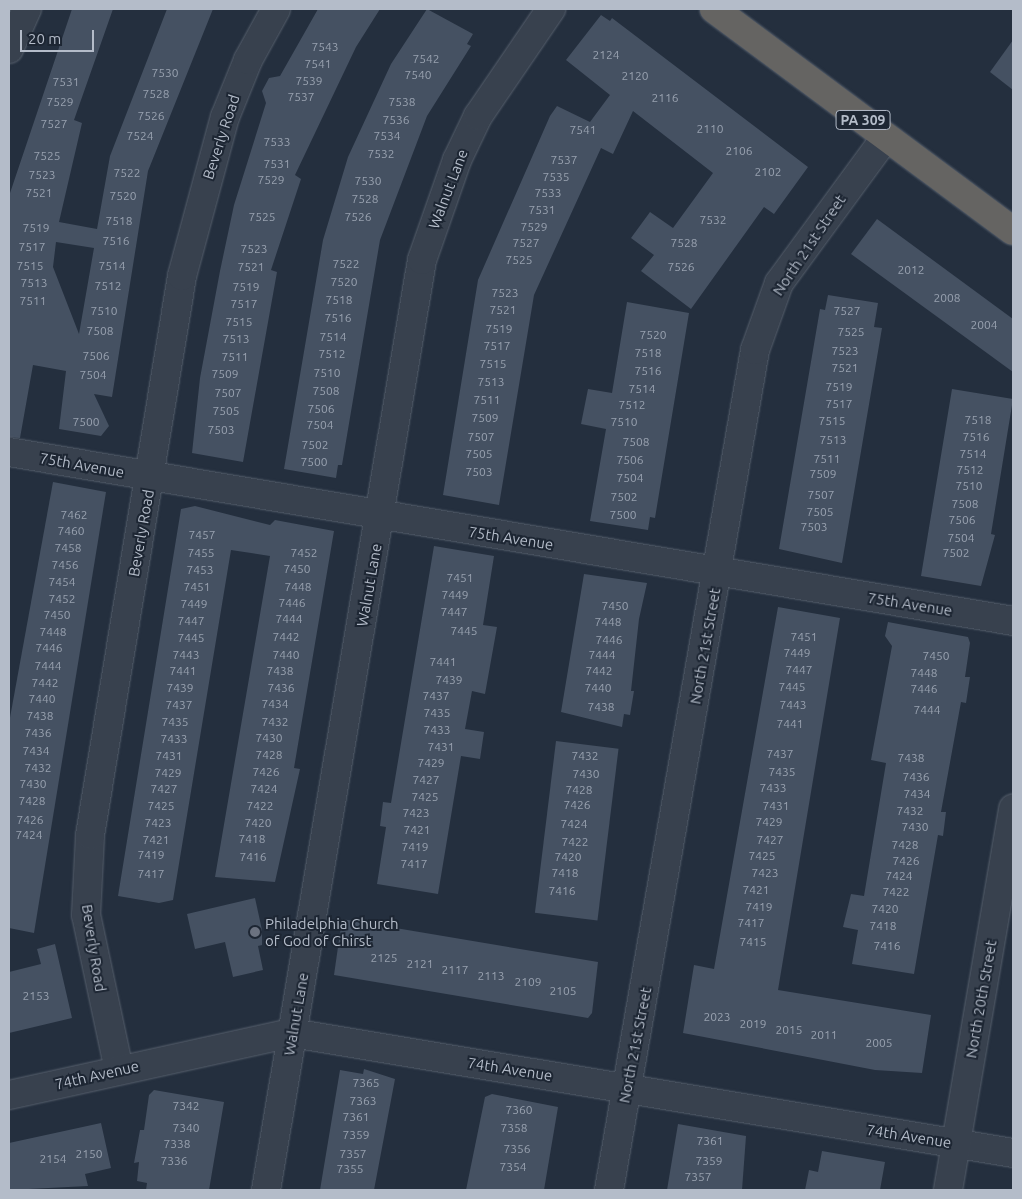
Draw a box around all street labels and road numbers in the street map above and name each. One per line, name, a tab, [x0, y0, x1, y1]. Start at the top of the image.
street label: Beverly Road	[199, 92, 243, 182]
road number: PA 309	[836, 108, 890, 132]
street label: Walnut Lane	[425, 147, 471, 231]
street label: North 21st Street	[769, 191, 849, 299]
street label: 75th Avenue	[38, 449, 126, 481]
street label: Beverly Road	[124, 488, 158, 578]
street label: 75th Avenue	[467, 522, 555, 554]
street label: Walnut Lane	[353, 542, 385, 628]
street label: North 21st Street	[686, 586, 724, 706]
street label: 75th Avenue	[866, 588, 954, 620]
street label: Beverly Road	[78, 903, 110, 993]
street label: North 20th Street	[962, 938, 1000, 1060]
street label: Walnut Lane	[280, 971, 312, 1057]
street label: North 21st Street	[615, 986, 655, 1104]
street label: 74th Avenue	[466, 1053, 554, 1085]
street label: 74th Avenue	[53, 1057, 141, 1093]
street label: 74th Avenue	[865, 1120, 953, 1152]

